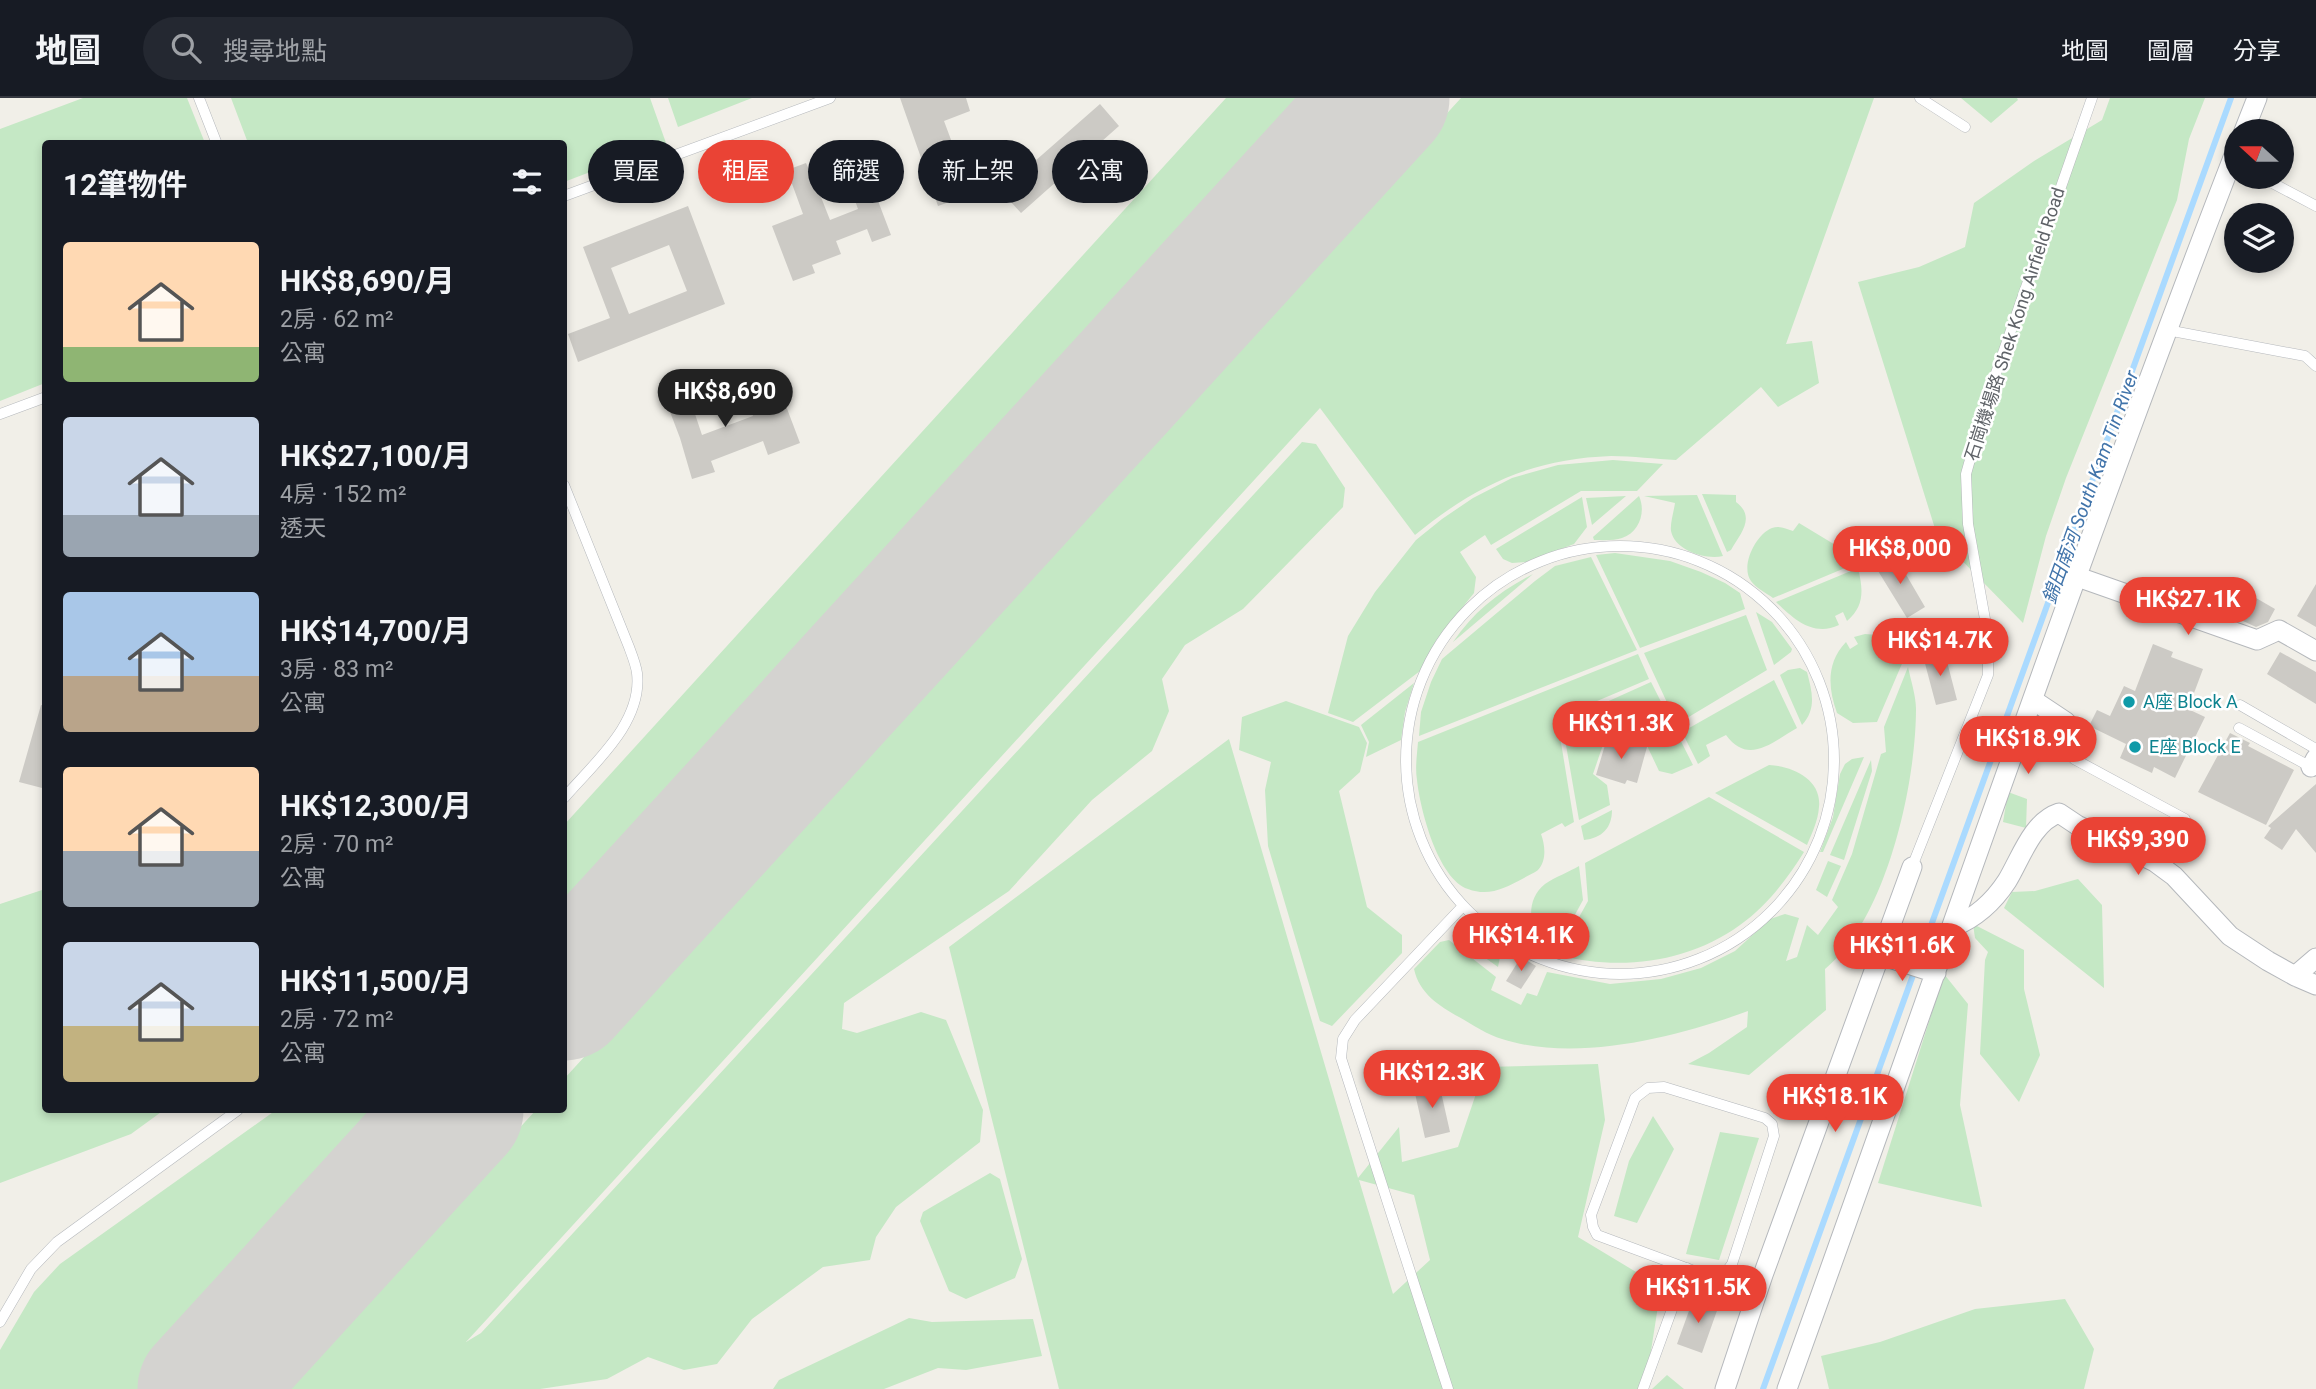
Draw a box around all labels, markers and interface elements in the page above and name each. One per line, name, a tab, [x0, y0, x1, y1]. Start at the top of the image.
search box	[143, 17, 633, 80]
icon: search	[167, 29, 205, 67]
text: 地圖	[35, 31, 101, 70]
text: 搜尋地點	[223, 36, 327, 66]
text: 地圖	[2061, 37, 2109, 65]
text: 圖層	[2147, 37, 2195, 65]
text: 分享	[2233, 37, 2281, 65]
north arrow	[2224, 119, 2294, 189]
map controls	[2224, 119, 2294, 273]
chip: 買屋	[588, 140, 684, 203]
chip: 租屋	[698, 140, 794, 203]
chip: 篩選	[808, 140, 904, 203]
chip: 新上架	[918, 140, 1038, 203]
chip: 公寓	[1052, 140, 1148, 203]
icon: filters	[508, 163, 546, 201]
text: 12筆物件	[63, 167, 187, 202]
street label: 石崗機場路 Shek Kong Airfield Road	[1960, 185, 2069, 463]
button: layers	[2224, 203, 2294, 273]
text: HK$8,690/月	[280, 263, 455, 298]
icon: home	[119, 270, 203, 354]
text: 2房 · 62 m²	[280, 306, 394, 333]
text: 公寓	[280, 340, 326, 367]
water label: 錦田南河 South Kam Tin River	[2038, 367, 2144, 607]
pin: HK$8,690	[653, 370, 797, 429]
text: HK$8,690	[674, 378, 776, 405]
text: HK$27,100/月	[280, 438, 472, 473]
icon: home	[119, 445, 203, 529]
text: 4房 · 152 m²	[280, 481, 406, 508]
text: 透天	[280, 515, 326, 542]
pin: HK$8,000	[1828, 526, 1972, 586]
text: HK$8,000	[1849, 535, 1951, 562]
pin: HK$27.1K	[2116, 578, 2260, 637]
text: HK$27.1K	[2136, 586, 2240, 613]
text: HK$14,700/月	[280, 613, 472, 648]
pin: HK$14.7K	[1868, 618, 2012, 678]
icon: home	[119, 620, 203, 704]
text: HK$14.7K	[1888, 627, 1992, 654]
text: 3房 · 83 m²	[280, 656, 394, 683]
text: 公寓	[280, 690, 326, 717]
place label: A座 Block A	[2143, 691, 2238, 712]
marker: A座 Block A	[2121, 694, 2137, 710]
pin: HK$11.3K	[1549, 702, 1693, 761]
text: HK$11.3K	[1569, 710, 1673, 737]
pin: HK$18.9K	[1956, 716, 2100, 776]
text: HK$18.9K	[1976, 725, 2080, 752]
place label: E座 Block E	[2149, 736, 2241, 757]
marker: E座 Block E	[2127, 739, 2143, 755]
text: HK$12,300/月	[280, 788, 472, 823]
icon: home	[119, 795, 203, 879]
pin: HK$9,390	[2066, 818, 2210, 877]
text: HK$9,390	[2087, 826, 2189, 853]
text: 2房 · 70 m²	[280, 831, 394, 858]
text: 公寓	[280, 865, 326, 892]
pin: HK$14.1K	[1449, 914, 1593, 973]
text: HK$14.1K	[1469, 922, 1573, 949]
pin: HK$11.6K	[1830, 924, 1974, 983]
text: HK$11.6K	[1850, 932, 1954, 959]
text: HK$11,500/月	[280, 963, 472, 998]
icon: home	[119, 970, 203, 1054]
text: 2房 · 72 m²	[280, 1006, 394, 1033]
text: 公寓	[280, 1040, 326, 1067]
pin: HK$12.3K	[1360, 1051, 1504, 1110]
text: HK$12.3K	[1380, 1059, 1484, 1086]
pin: HK$18.1K	[1763, 1074, 1907, 1134]
text: HK$18.1K	[1783, 1083, 1887, 1110]
pin: HK$11.5K	[1626, 1266, 1770, 1325]
text: HK$11.5K	[1646, 1274, 1750, 1301]

